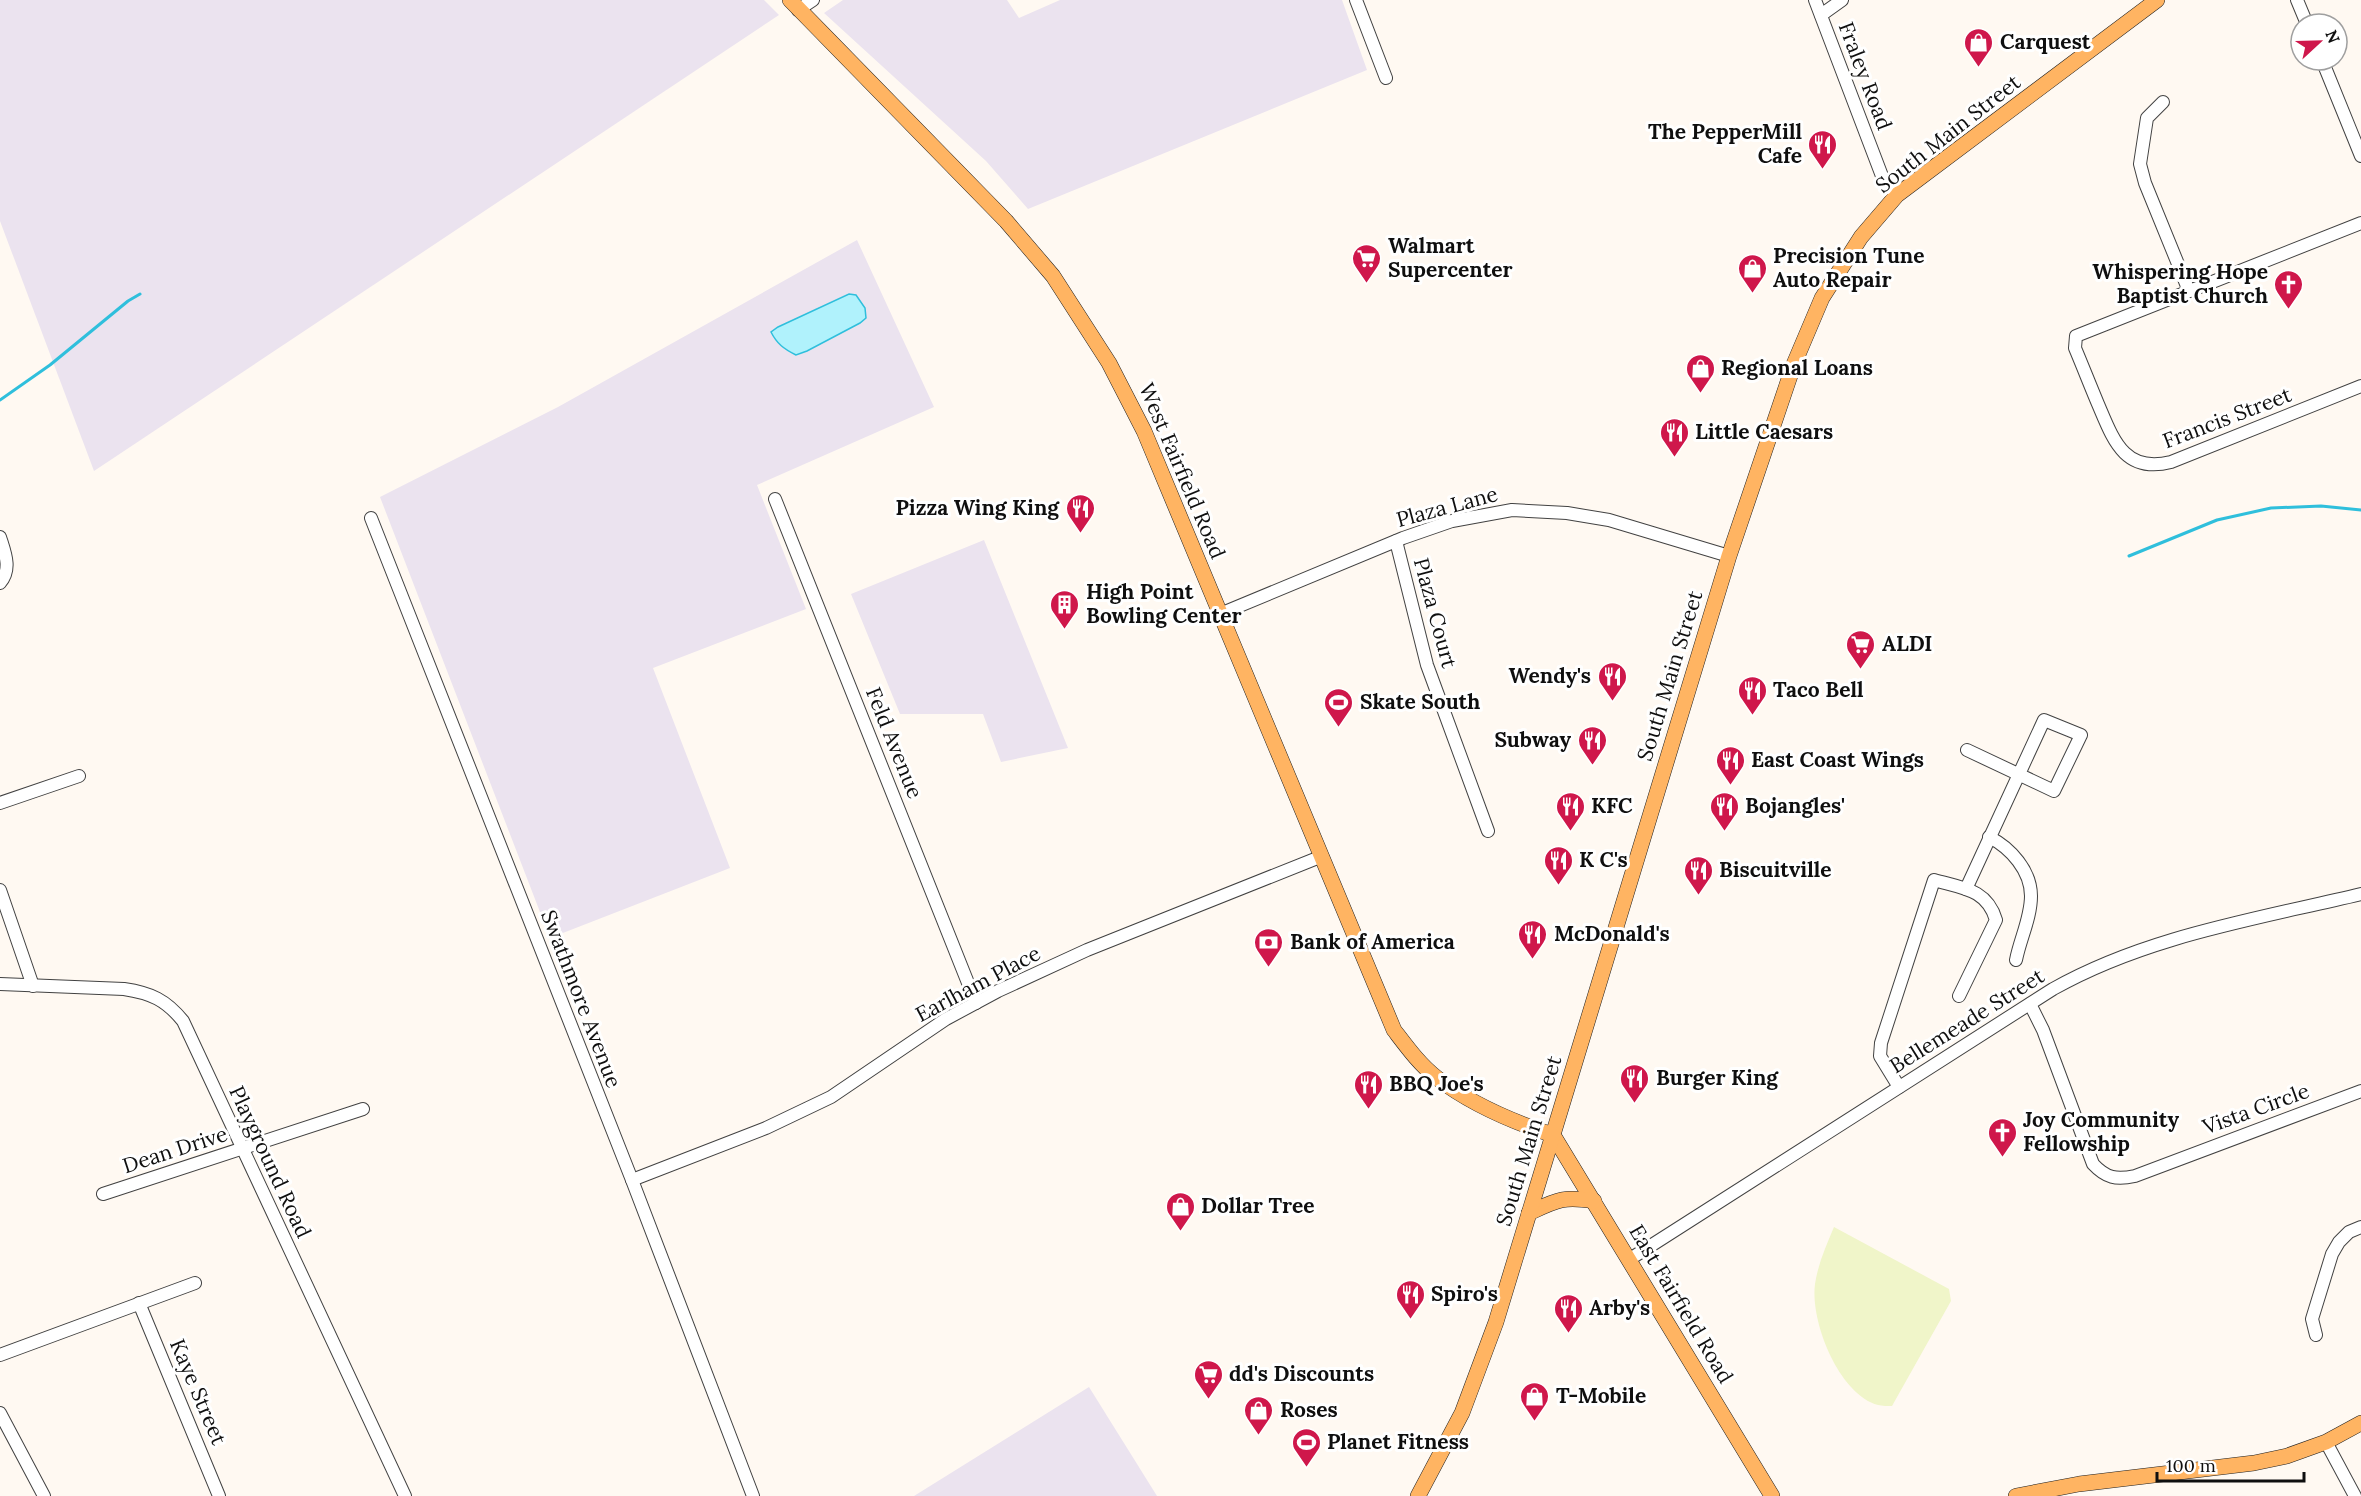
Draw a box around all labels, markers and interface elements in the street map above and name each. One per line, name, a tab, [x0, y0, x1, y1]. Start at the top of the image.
north arrow	[2289, 12, 2349, 72]
street label: Fraley Road	[1833, 18, 1898, 134]
shop icon: Carquest	[1963, 26, 1995, 68]
text: N	[2321, 27, 2344, 46]
place label: Carquest	[2000, 28, 2091, 55]
street label: South Main Street	[1870, 68, 2026, 199]
place label: The PepperMill Cafe	[1648, 118, 1802, 169]
restaurant icon: The PepperMill Cafe	[1807, 128, 1839, 170]
place label: Walmart Supercenter	[1388, 232, 1513, 283]
supermarket icon: Walmart Supercenter	[1351, 242, 1383, 284]
place label: Precision Tune Auto Repair	[1773, 242, 1925, 293]
shop icon: Precision Tune Auto Repair	[1736, 252, 1768, 294]
place label: Whispering Hope Baptist Church	[2092, 258, 2268, 309]
church icon: Whispering Hope Baptist Church	[2273, 268, 2305, 310]
shop icon: Regional Loans	[1684, 352, 1716, 394]
place label: Regional Loans	[1721, 354, 1873, 381]
street label: West Fairfield Road	[1133, 379, 1232, 563]
street label: Francis Street	[2159, 380, 2296, 454]
restaurant icon: Little Caesars	[1658, 416, 1690, 458]
place label: Little Caesars	[1695, 418, 1833, 445]
street label: Plaza Lane	[1393, 480, 1501, 533]
restaurant icon: Pizza Wing King	[1064, 492, 1096, 534]
place label: Pizza Wing King	[895, 494, 1060, 521]
street label: Plaza Court	[1408, 555, 1463, 672]
place label: High Point Bowling Center	[1086, 578, 1242, 629]
street label: South Main Street	[1631, 587, 1709, 764]
building icon: High Point Bowling Center	[1049, 588, 1081, 630]
supermarket icon: ALDI	[1845, 628, 1877, 670]
place label: ALDI	[1882, 630, 1932, 657]
restaurant icon: Wendy's	[1596, 660, 1628, 702]
place label: Wendy's	[1509, 662, 1591, 689]
restaurant icon: Taco Bell	[1736, 674, 1768, 716]
place label: Taco Bell	[1773, 676, 1864, 703]
street label: Feld Avenue	[860, 683, 929, 802]
sports icon: Skate South	[1323, 686, 1355, 728]
place label: Skate South	[1360, 688, 1480, 715]
restaurant icon: Subway	[1576, 724, 1608, 766]
place label: Subway	[1494, 726, 1571, 753]
restaurant icon: East Coast Wings	[1714, 744, 1746, 786]
place label: East Coast Wings	[1751, 746, 1924, 773]
restaurant icon: KFC	[1554, 790, 1586, 832]
restaurant icon: Bojangles'	[1708, 790, 1740, 832]
place label: KFC	[1591, 792, 1633, 819]
place label: Bojangles'	[1745, 792, 1845, 819]
restaurant icon: K C's	[1542, 844, 1574, 886]
place label: K C's	[1579, 846, 1628, 873]
restaurant icon: Biscuitville	[1682, 854, 1714, 896]
place label: Biscuitville	[1719, 856, 1832, 883]
street label: Swathmore Avenue	[535, 906, 628, 1091]
restaurant icon: McDonald's	[1517, 918, 1549, 960]
place label: McDonald's	[1554, 920, 1670, 947]
bank icon: Bank of America	[1253, 926, 1285, 968]
place label: Bank of America	[1290, 928, 1455, 955]
street label: Earlham Place	[911, 939, 1045, 1028]
street label: Bellemeade Street	[1884, 962, 2050, 1079]
street label: South Main Street	[1490, 1052, 1568, 1229]
restaurant icon: Burger King	[1619, 1062, 1651, 1104]
place label: Burger King	[1656, 1064, 1779, 1091]
restaurant icon: BBQ Joe's	[1352, 1068, 1384, 1110]
place label: BBQ Joe's	[1389, 1070, 1484, 1097]
street label: Vista Circle	[2198, 1077, 2313, 1141]
street label: Playground Road	[223, 1081, 317, 1242]
place label: Joy Community Fellowship	[2023, 1106, 2179, 1157]
church icon: Joy Community Fellowship	[1986, 1116, 2018, 1158]
street label: Dean Drive	[119, 1120, 231, 1179]
shop icon: Dollar Tree	[1164, 1190, 1196, 1232]
place label: Dollar Tree	[1201, 1192, 1315, 1219]
street label: East Fairfield Road	[1623, 1219, 1740, 1388]
restaurant icon: Spiro's	[1394, 1278, 1426, 1320]
place label: Spiro's	[1431, 1280, 1498, 1307]
restaurant icon: Arby's	[1552, 1292, 1584, 1334]
place label: Arby's	[1589, 1294, 1650, 1321]
street label: Kaye Street	[164, 1335, 233, 1450]
supermarket icon: dd's Discounts	[1192, 1358, 1224, 1400]
place label: dd's Discounts	[1229, 1360, 1374, 1387]
shop icon: T-Mobile	[1519, 1380, 1551, 1422]
place label: T-Mobile	[1556, 1382, 1646, 1409]
shop icon: Roses	[1243, 1394, 1275, 1436]
place label: Roses	[1280, 1396, 1338, 1423]
sports icon: Planet Fitness	[1290, 1426, 1322, 1468]
place label: Planet Fitness	[1327, 1428, 1469, 1455]
scale bar	[2157, 1445, 2304, 1483]
text: 100 m	[2166, 1454, 2216, 1477]

